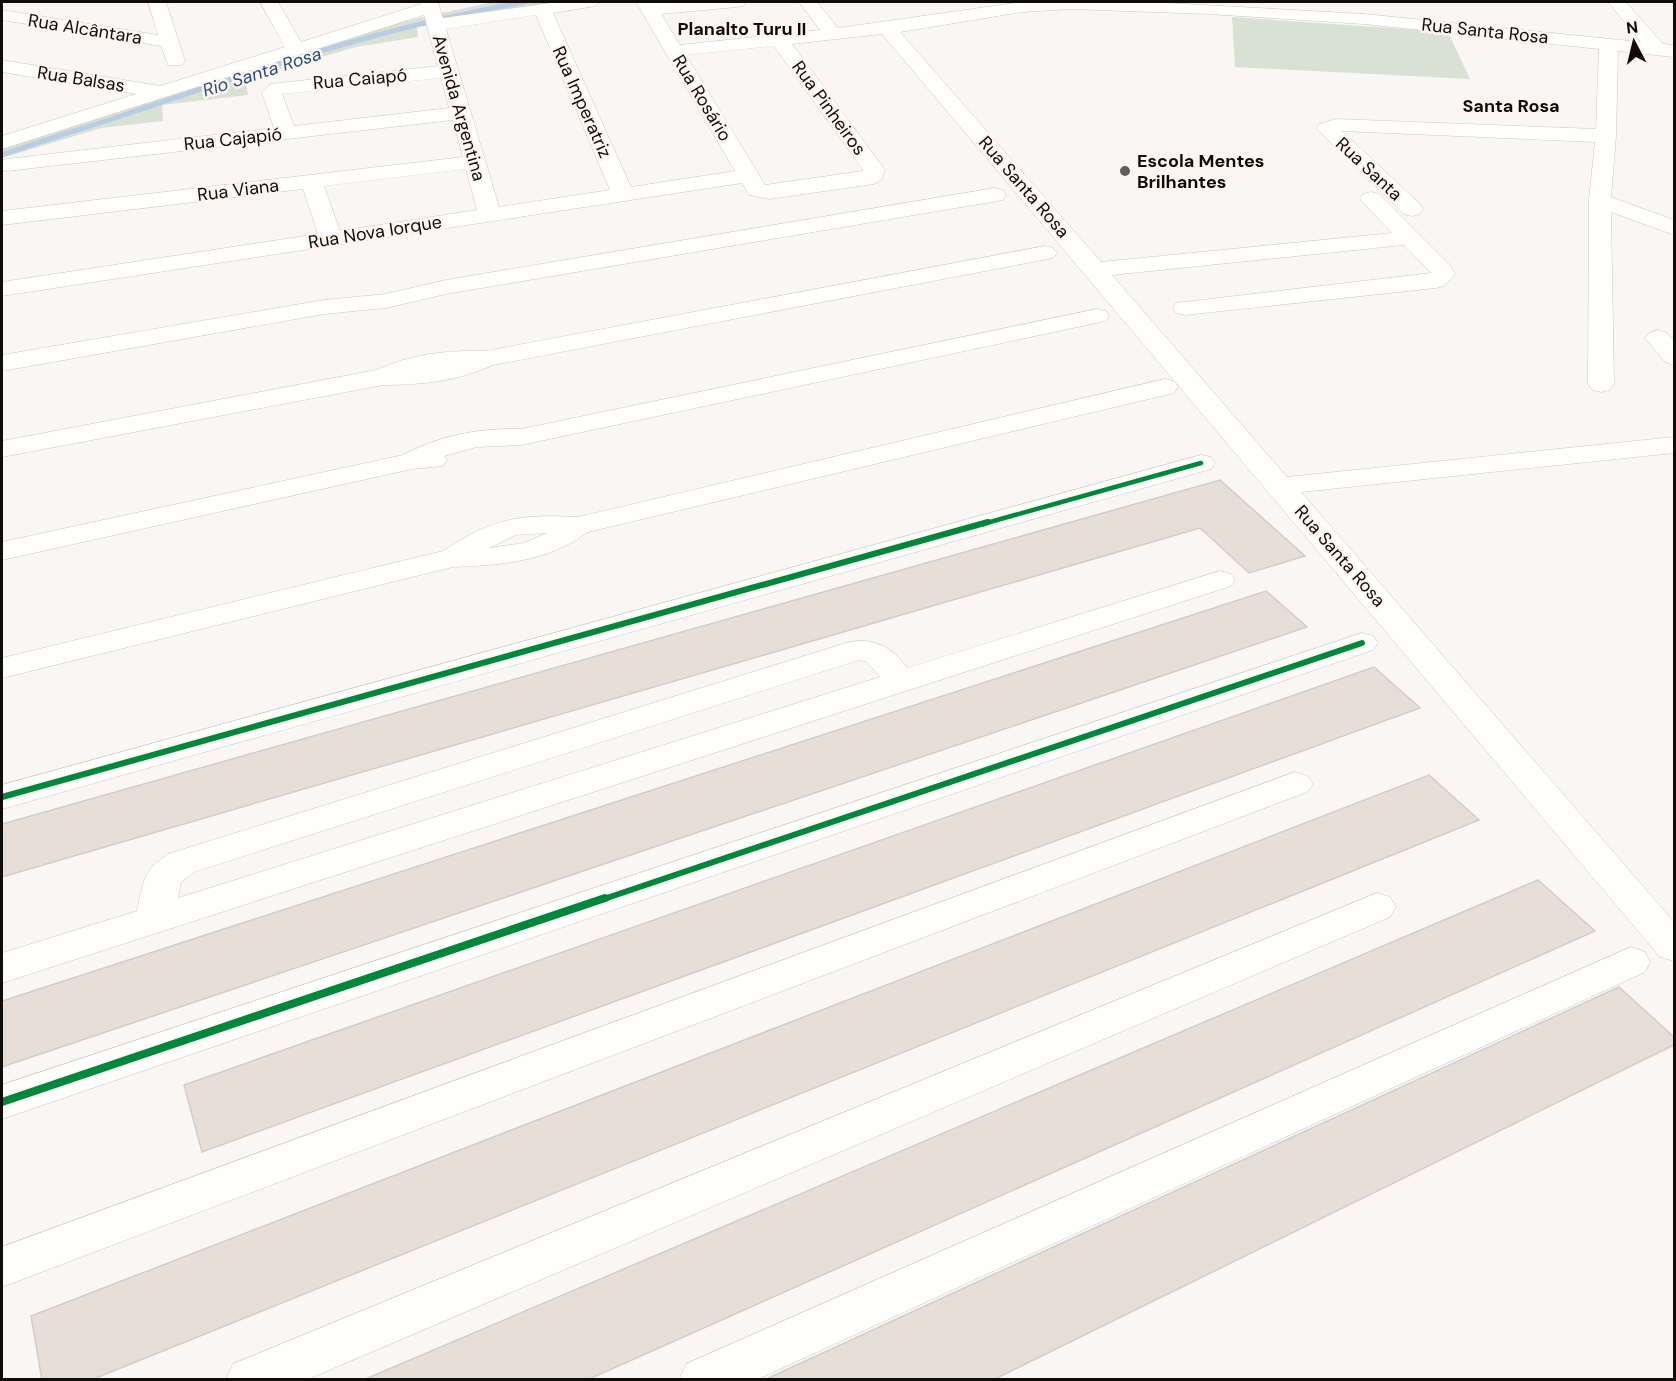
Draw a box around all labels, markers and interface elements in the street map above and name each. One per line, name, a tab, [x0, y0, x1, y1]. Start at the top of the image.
street label: Rua Alcântara	[26, 8, 144, 50]
street label: Rua Santa Rosa	[1420, 12, 1550, 50]
north arrow	[1604, 12, 1664, 72]
text: N	[1625, 16, 1639, 39]
district label: Planalto Turu II	[677, 17, 807, 41]
street label: Avenida Argentina	[427, 32, 491, 184]
water label: Rio Santa Rosa	[199, 41, 325, 103]
street label: Rua Imperatriz	[547, 42, 617, 162]
street label: Rua Rosário	[667, 50, 737, 146]
street label: Rua Pinheiros	[786, 56, 872, 160]
street label: Rua Balsas	[36, 60, 126, 98]
street label: Rua Caiapó	[312, 63, 408, 95]
district label: Santa Rosa	[1462, 94, 1560, 118]
street label: Rua Cajapió	[183, 122, 283, 156]
street label: Rua Santa Rosa	[973, 131, 1075, 243]
street label: Rua Santa	[1330, 132, 1408, 206]
place label: Escola Mentes Brilhantes	[1137, 149, 1264, 194]
marker: Escola Mentes Brilhantes	[1118, 164, 1132, 178]
street label: Rua Viana	[196, 173, 280, 207]
street label: Rua Nova Iorque	[307, 210, 443, 254]
street label: Rua Santa Rosa	[1289, 500, 1391, 612]

